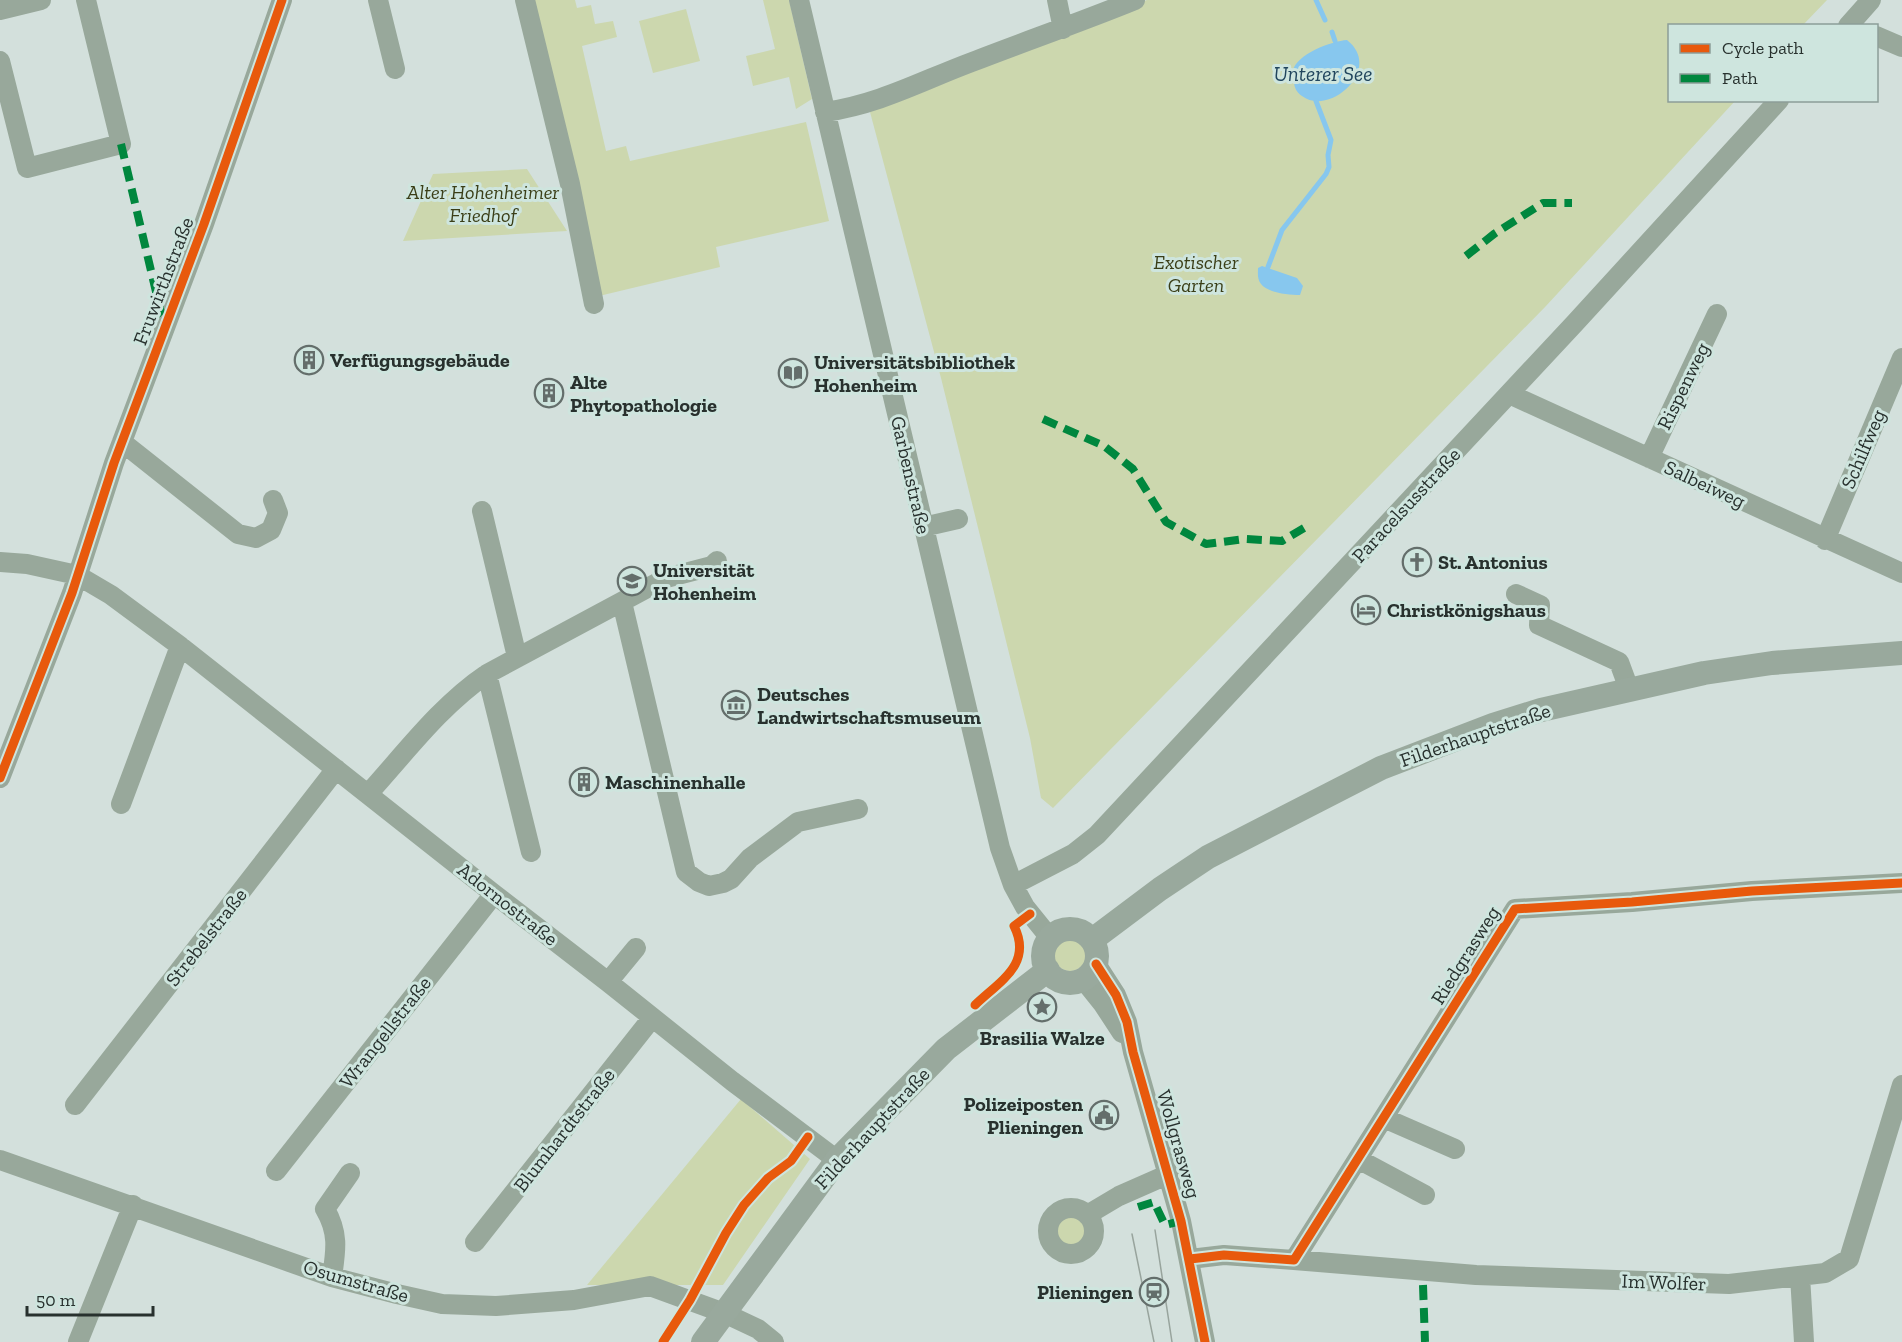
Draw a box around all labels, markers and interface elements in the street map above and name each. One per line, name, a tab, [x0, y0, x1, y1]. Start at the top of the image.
legend	[1668, 24, 1878, 102]
text: Cycle path	[1722, 37, 1804, 59]
water label: Unterer See	[1274, 61, 1372, 86]
text: Path	[1722, 67, 1758, 89]
park label: Alter Hohenheimer Friedhof	[406, 180, 559, 227]
street label: Fruwirthstraße	[128, 214, 198, 348]
park label: Exotischer Garten	[1153, 250, 1239, 297]
street label: Rispenweg	[1652, 339, 1714, 433]
building icon: Verfügungsgebäude	[293, 344, 325, 376]
place label: Verfügungsgebäude	[330, 348, 510, 372]
place label: Universitätsbibliothek Hohenheim	[814, 350, 1015, 397]
library icon: Universitätsbibliothek Hohenheim	[777, 357, 809, 389]
place label: Alte Phytopathologie	[570, 370, 717, 417]
building icon: Alte Phytopathologie	[533, 377, 565, 409]
street label: Schilfweg	[1836, 406, 1890, 492]
street label: Garbenstraße	[886, 414, 936, 536]
street label: Paracelsusstraße	[1347, 443, 1465, 567]
street label: Salbeiweg	[1661, 455, 1749, 513]
church icon: St. Antonius	[1401, 546, 1433, 578]
place label: St. Antonius	[1438, 550, 1548, 574]
place label: Universität Hohenheim	[653, 558, 757, 605]
school or university icon: Universität Hohenheim	[616, 565, 648, 597]
hotel icon: Christkönigshaus	[1350, 594, 1382, 626]
place label: Christkönigshaus	[1387, 598, 1546, 622]
place label: Deutsches Landwirtschaftsmuseum	[757, 682, 981, 729]
museum icon: Deutsches Landwirtschaftsmuseum	[720, 689, 752, 721]
street label: Filderhauptstraße	[1396, 698, 1554, 772]
building icon: Maschinenhalle	[568, 766, 600, 798]
place label: Maschinenhalle	[605, 770, 746, 794]
street label: Adornostraße	[453, 857, 563, 951]
street label: Strebelstraße	[160, 883, 252, 991]
street label: Riedgrasweg	[1425, 901, 1505, 1009]
street label: Wrangellstraße	[334, 971, 436, 1093]
place icon: Brasilia Walze	[1026, 991, 1058, 1023]
place label: Brasilia Walze	[979, 1026, 1105, 1050]
street label: Filderhauptstraße	[809, 1062, 935, 1194]
street label: Blumhardtstraße	[508, 1063, 620, 1197]
street label: Wollgrasweg	[1152, 1087, 1206, 1201]
place label: Polizeiposten Plieningen	[964, 1092, 1083, 1139]
public building icon: Polizeiposten Plieningen	[1088, 1099, 1120, 1131]
street label: Osumstraße	[301, 1255, 411, 1307]
street label: Im Wolfer	[1621, 1269, 1707, 1295]
station icon: Plieningen	[1138, 1276, 1170, 1308]
scale bar	[27, 1279, 153, 1317]
place label: Plieningen	[1037, 1280, 1133, 1304]
text: 50 m	[36, 1289, 76, 1311]

